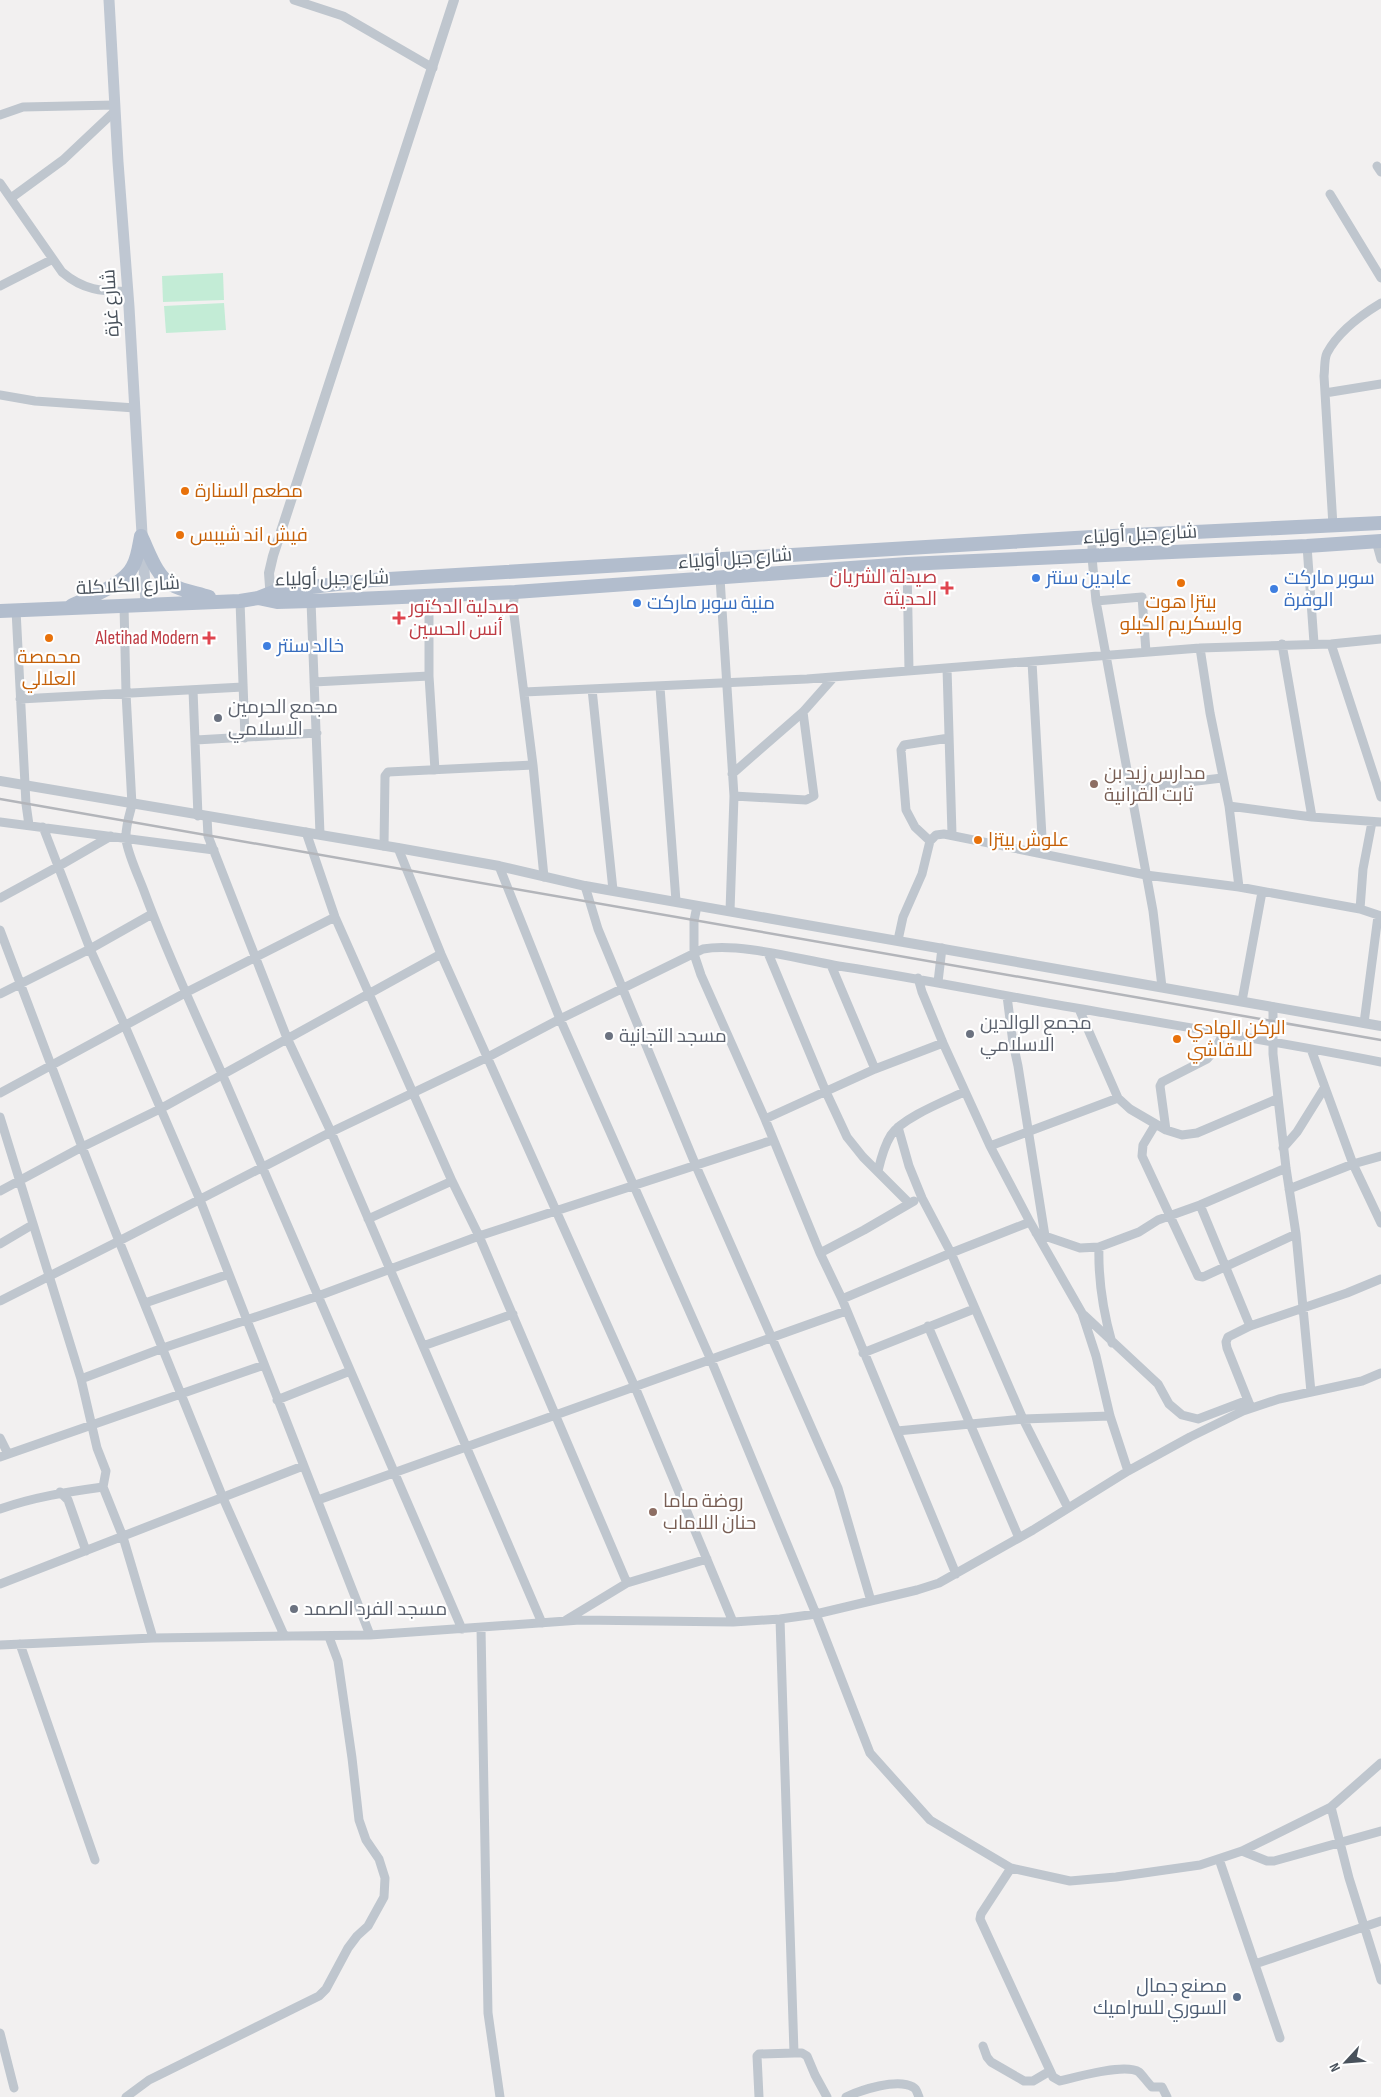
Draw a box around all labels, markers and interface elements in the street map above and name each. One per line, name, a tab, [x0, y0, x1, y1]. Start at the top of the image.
street label: شارع غزة	[97, 268, 126, 338]
place label: مطعم السنارة	[195, 480, 303, 504]
marker: مطعم السنارة	[179, 485, 191, 497]
street label: شارع جبل أولياء	[1082, 520, 1198, 550]
place label: فيش اند شيبس	[190, 524, 308, 547]
marker: فيش اند شيبس	[174, 529, 186, 541]
street label: شارع جبل أولياء	[677, 543, 793, 575]
street label: شارع جبل أولياء	[275, 566, 389, 592]
place label: صيدلة الشريان الحديثة	[830, 566, 937, 611]
place label: عابدين سنتر	[1045, 567, 1132, 590]
place label: سوبر ماركت الوفرة	[1284, 567, 1375, 612]
street label: شارع الكلاكلة	[75, 572, 181, 601]
marker: عابدين سنتر	[1030, 572, 1042, 584]
marker: بيتزا هوت وايسكريم الكيلو	[1175, 577, 1187, 589]
marker: صيدلة الشريان الحديثة	[941, 582, 953, 594]
marker: سوبر ماركت الوفرة	[1268, 583, 1280, 595]
place label: بيتزا هوت وايسكريم الكيلو	[1120, 591, 1242, 637]
place label: منية سوبر ماركت	[647, 592, 775, 615]
place label: صيدلية الدكتور أنس الحسين	[408, 596, 519, 641]
marker: منية سوبر ماركت	[631, 597, 643, 609]
marker: صيدلية الدكتور أنس الحسين	[393, 612, 405, 624]
place label: Aletihad Modern	[94, 627, 199, 650]
marker: محمصة العلالي	[43, 632, 55, 644]
marker: Aletihad Modern	[203, 632, 215, 644]
place label: خالد سنتر	[276, 635, 344, 658]
marker: خالد سنتر	[261, 640, 273, 652]
place label: محمصة العلالي	[17, 646, 81, 693]
place label: مجمع الحرمين الاسلامي	[228, 696, 338, 743]
marker: مجمع الحرمين الاسلامي	[212, 712, 224, 724]
place label: مدارس زيد بن ثابت القرانية	[1104, 762, 1206, 807]
marker: مدارس زيد بن ثابت القرانية	[1088, 778, 1100, 790]
place label: علوش بيتزا	[988, 829, 1069, 852]
marker: علوش بيتزا	[972, 834, 984, 846]
place label: مجمع الوالدين الاسلامي	[980, 1012, 1092, 1059]
place label: الركن الهادي للاقاشي	[1187, 1017, 1286, 1064]
place label: مسجد التجانية	[619, 1025, 727, 1048]
marker: مجمع الوالدين الاسلامي	[964, 1028, 976, 1040]
marker: مسجد التجانية	[603, 1030, 615, 1042]
marker: الركن الهادي للاقاشي	[1171, 1033, 1183, 1045]
place label: روضة ماما حنان اللاماب	[663, 1490, 756, 1535]
marker: روضة ماما حنان اللاماب	[647, 1506, 659, 1518]
place label: مسجد الفرد الصمد	[304, 1598, 447, 1621]
marker: مسجد الفرد الصمد	[288, 1603, 300, 1615]
place label: مصنع جمال السوري للسراميك	[1093, 1975, 1227, 2022]
marker: مصنع جمال السوري للسراميك	[1231, 1991, 1243, 2003]
north arrow	[1321, 2037, 1371, 2087]
text: N	[1325, 2060, 1344, 2075]

